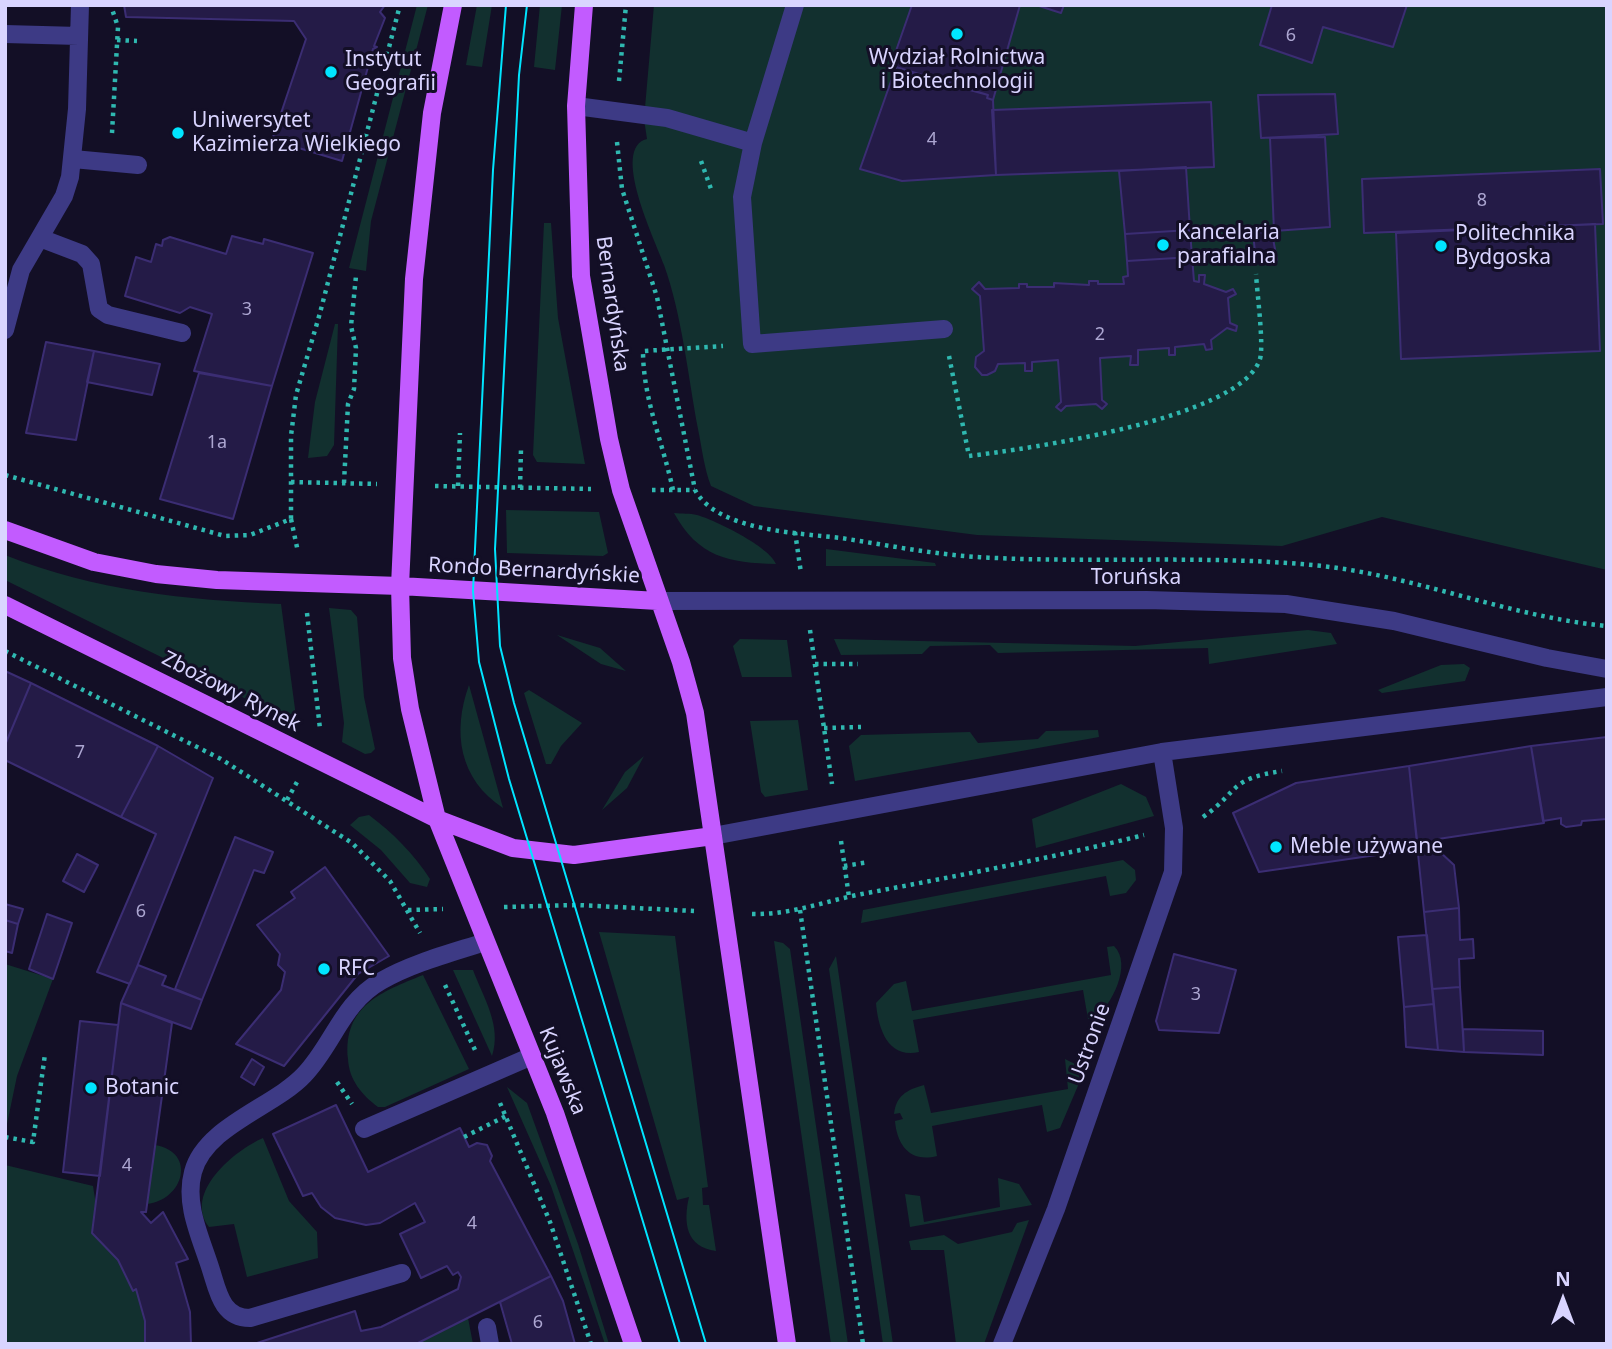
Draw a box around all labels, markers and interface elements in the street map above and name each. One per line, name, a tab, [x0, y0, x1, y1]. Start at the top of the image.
house number: 6	[1286, 25, 1296, 47]
marker: Wydział Rolnictwa i Biotechnologii	[949, 26, 965, 42]
place label: Wydział Rolnictwa i Biotechnologii	[869, 45, 1045, 95]
place label: Instytut Geografii	[345, 47, 436, 97]
marker: Instytut Geografii	[323, 64, 339, 80]
place label: Uniwersytet Kazimierza Wielkiego	[192, 108, 401, 158]
marker: Uniwersytet Kazimierza Wielkiego	[170, 125, 186, 141]
house number: 4	[927, 129, 937, 151]
house number: 8	[1477, 190, 1487, 212]
place label: Kancelaria parafialna	[1177, 220, 1280, 270]
place label: Politechnika Bydgoska	[1455, 221, 1575, 271]
street label: Bernardyńska	[590, 234, 634, 374]
marker: Kancelaria parafialna	[1155, 237, 1171, 253]
marker: Politechnika Bydgoska	[1433, 238, 1449, 254]
house number: 3	[242, 299, 252, 321]
house number: 2	[1095, 324, 1105, 346]
house number: 1a	[207, 432, 227, 454]
street label: Rondo Bernardyńskie	[427, 553, 641, 589]
street label: Toruńska	[1091, 565, 1181, 591]
street label: Zbożowy Rynek	[158, 646, 304, 738]
house number: 7	[75, 742, 85, 764]
place label: Meble używane	[1290, 834, 1443, 860]
marker: Meble używane	[1268, 839, 1284, 855]
house number: 6	[136, 901, 146, 923]
place label: RFC	[338, 956, 375, 982]
marker: RFC	[316, 961, 332, 977]
house number: 3	[1191, 984, 1201, 1006]
street label: Ustronie	[1064, 1000, 1116, 1088]
street label: Kujawska	[533, 1023, 591, 1119]
place label: Botanic	[105, 1075, 179, 1101]
marker: Botanic	[83, 1080, 99, 1096]
house number: 4	[122, 1155, 132, 1177]
house number: 4	[467, 1213, 477, 1235]
north arrow	[1528, 1265, 1598, 1335]
text: N	[1555, 1266, 1571, 1292]
house number: 6	[533, 1312, 543, 1334]

